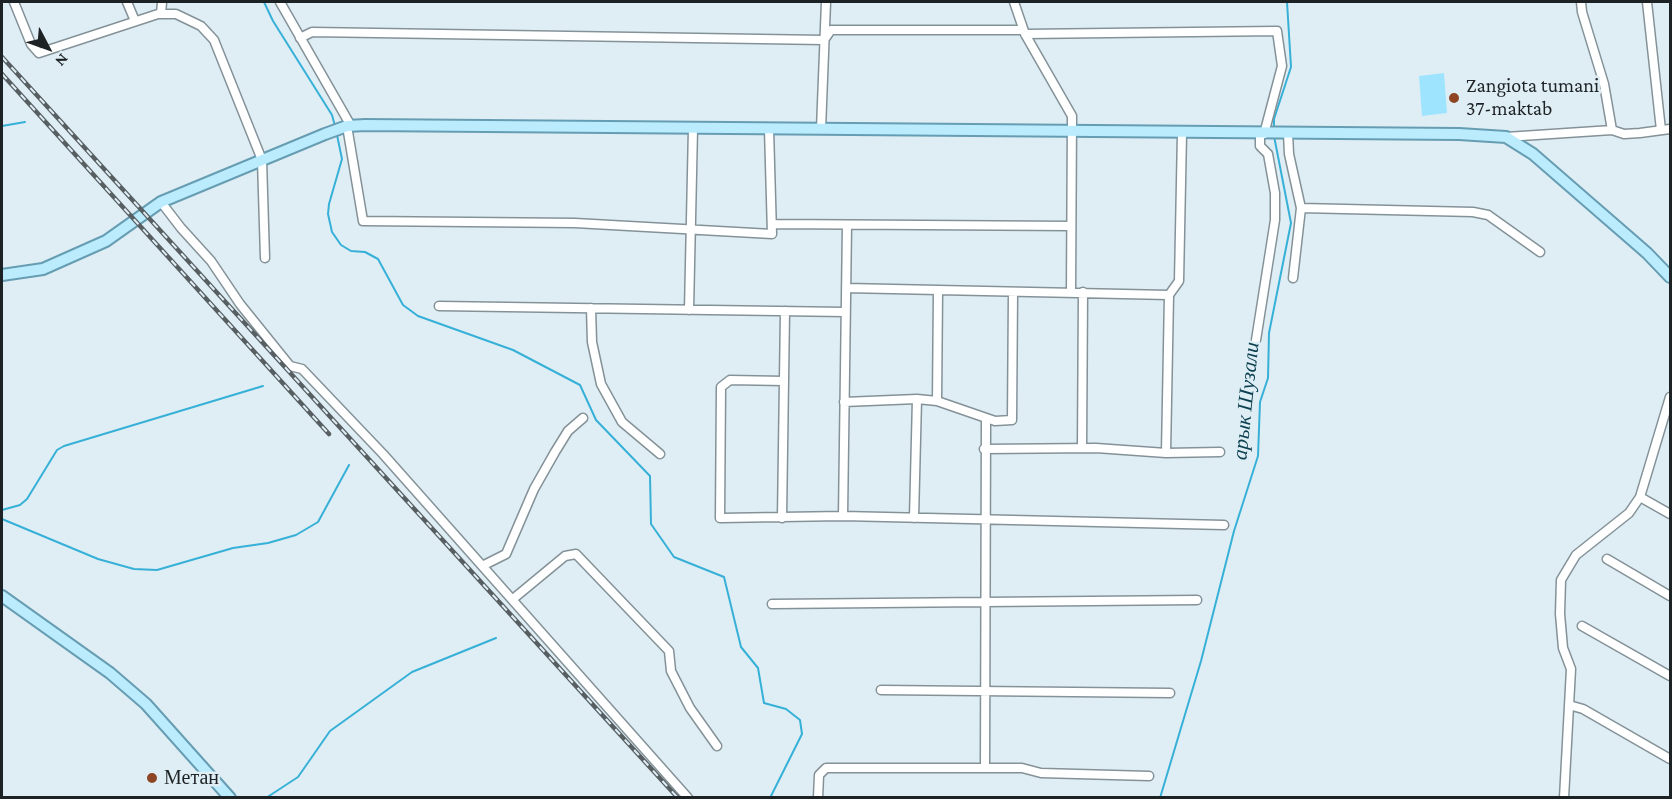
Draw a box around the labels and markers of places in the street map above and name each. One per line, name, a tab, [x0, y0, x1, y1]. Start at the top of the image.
place label: Zangiota tumani 37-maktab	[1466, 74, 1599, 121]
marker: Zangiota tumani 37-maktab	[1447, 91, 1461, 105]
place label: Метан	[164, 766, 219, 790]
marker: Метан	[145, 771, 159, 785]

